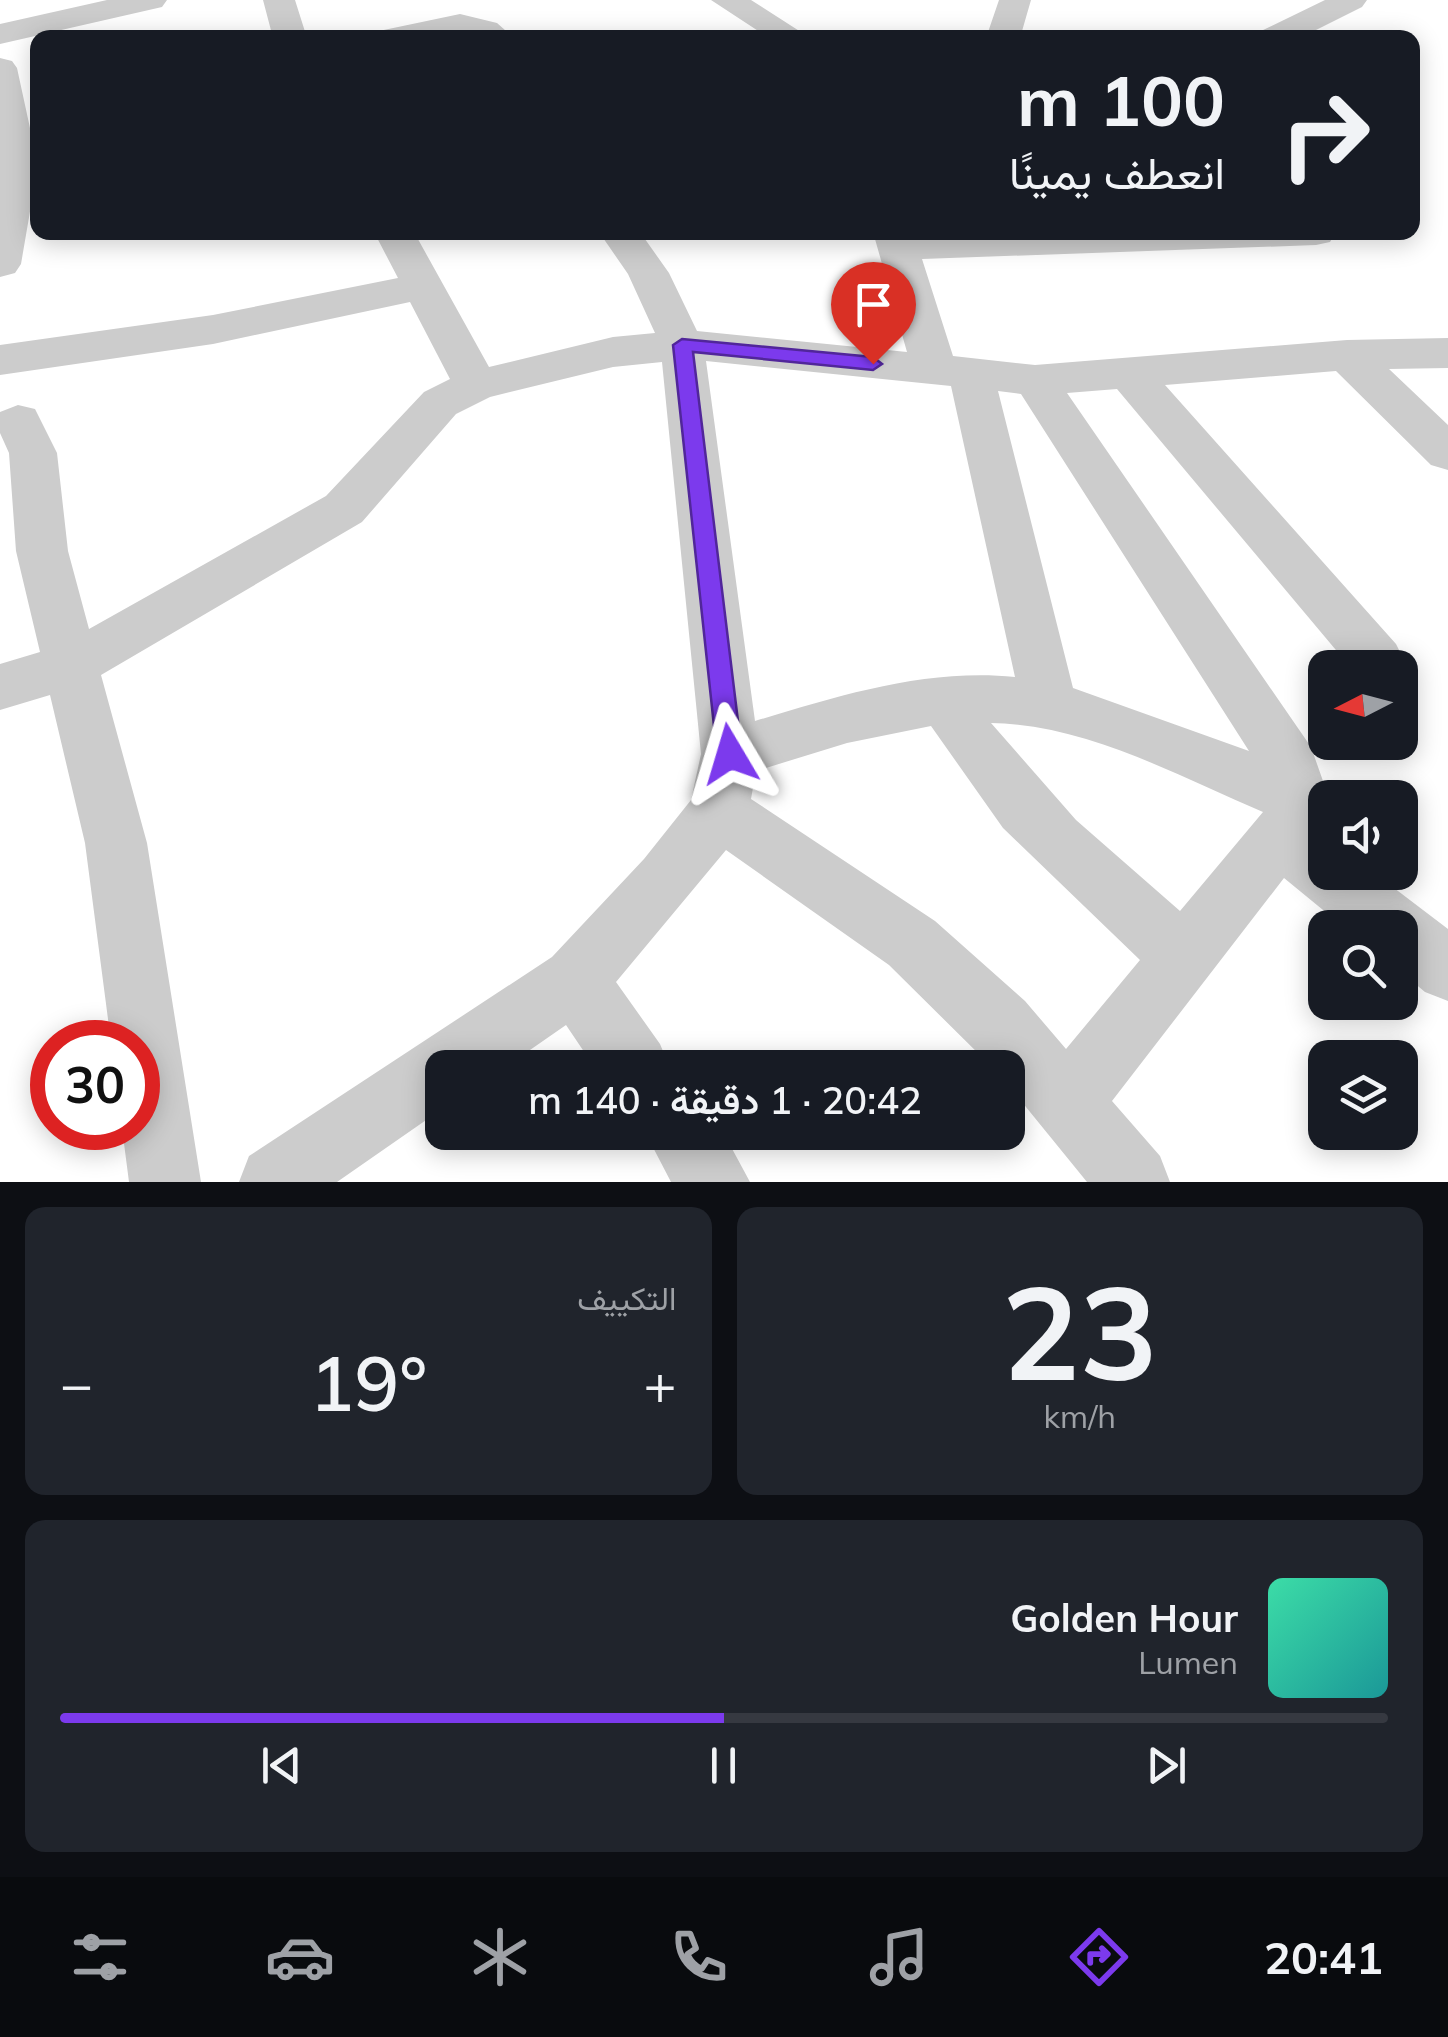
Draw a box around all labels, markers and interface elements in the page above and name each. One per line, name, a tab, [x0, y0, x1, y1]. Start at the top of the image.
text: 100 m	[1017, 56, 1225, 144]
icon: right	[1260, 70, 1390, 200]
text: انعطف يمينًا	[1009, 144, 1225, 200]
pin	[831, 262, 916, 365]
icon: arrive	[846, 277, 901, 332]
north arrow	[1308, 650, 1418, 760]
map controls	[1308, 650, 1418, 1150]
position arrow	[678, 702, 782, 806]
button: sound	[1308, 780, 1418, 890]
button: search	[1308, 910, 1418, 1020]
speed limit sign: 30	[30, 1020, 160, 1150]
button: layers	[1308, 1040, 1418, 1150]
text: 20:42 · 1 دقيقة · 140 m	[528, 1076, 922, 1124]
text: 23	[1002, 1249, 1158, 1413]
text: التكييف	[577, 1278, 677, 1318]
text: 19°	[309, 1336, 427, 1430]
text: −	[60, 1349, 93, 1418]
text: +	[643, 1349, 676, 1418]
text: km/h	[1044, 1396, 1116, 1436]
text: Golden Hour	[1010, 1594, 1238, 1642]
text: Lumen	[1138, 1642, 1238, 1682]
icon: previous	[254, 1738, 309, 1793]
icon: pause	[696, 1738, 751, 1793]
icon: next	[1139, 1738, 1194, 1793]
icon: filters	[65, 1922, 135, 1992]
icon: car	[265, 1922, 335, 1992]
icon: climate	[465, 1922, 535, 1992]
icon: phone	[664, 1922, 734, 1992]
icon: music	[864, 1922, 934, 1992]
icon: directions	[1064, 1922, 1134, 1992]
text: 20:41	[1264, 1929, 1383, 1985]

